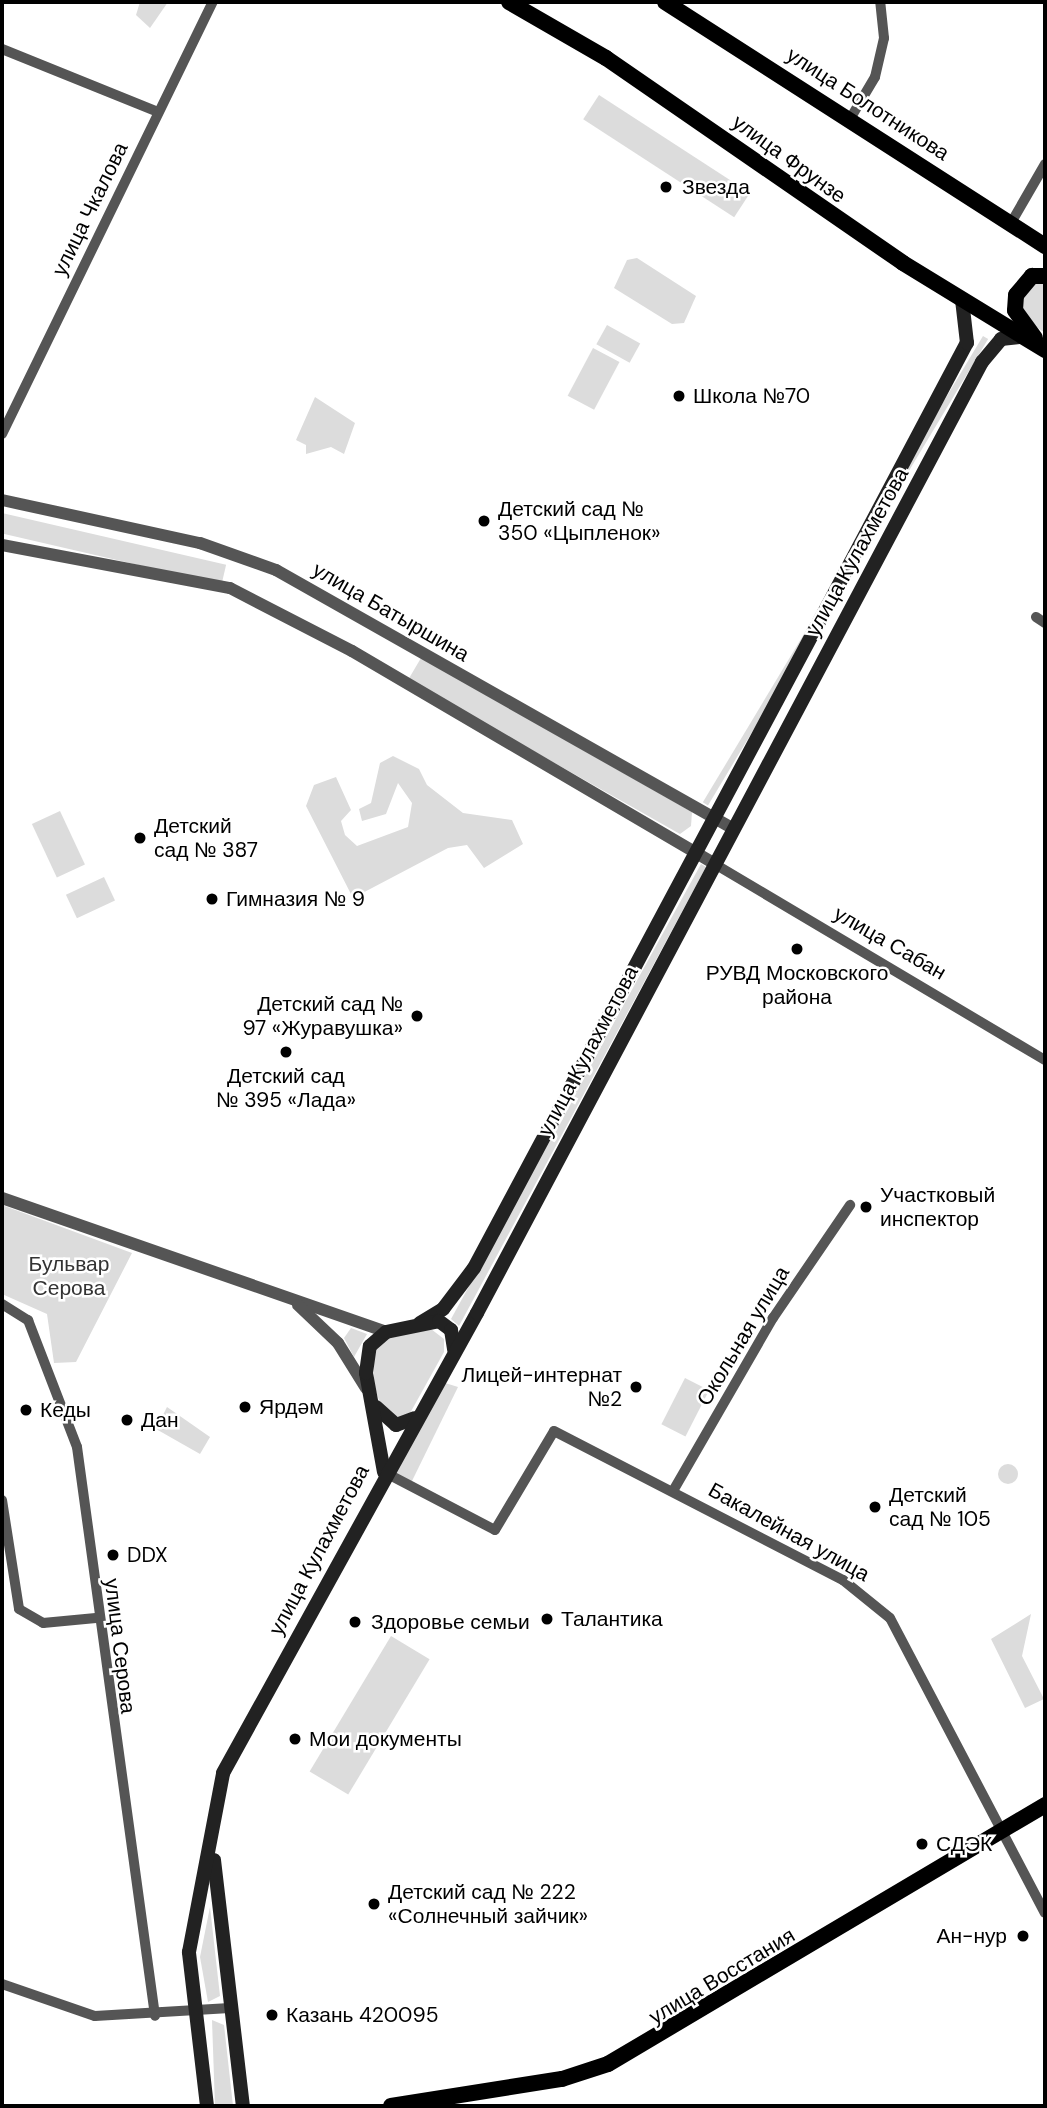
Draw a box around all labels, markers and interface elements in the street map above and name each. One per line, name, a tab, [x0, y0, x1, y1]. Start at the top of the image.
street label: улица Болотникова	[782, 42, 954, 166]
street label: улица Фрунзе	[727, 109, 851, 209]
street label: улица Чкалова	[47, 138, 133, 280]
place label: Звезда	[682, 174, 750, 200]
marker: Звезда	[656, 177, 676, 197]
place label: Школа №70	[693, 383, 810, 409]
marker: Школа №70	[671, 388, 687, 404]
street label: улица Кулахметова	[800, 463, 914, 641]
place label: Детский сад № 350 «Цыпленок»	[498, 496, 661, 546]
marker: Детский сад № 350 «Цыпленок»	[476, 513, 492, 529]
street label: улица Батыршина	[308, 557, 474, 667]
place label: Детский сад № 387	[154, 813, 258, 863]
marker: Детский сад № 387	[132, 830, 148, 846]
place label: Гимназия № 9	[226, 886, 365, 912]
marker: Гимназия № 9	[204, 891, 220, 907]
street label: улица Сабан	[829, 901, 951, 985]
marker: РУВД Московского района	[789, 941, 805, 957]
place label: РУВД Московского района	[706, 960, 888, 1010]
street label: улица Кулахметова	[532, 962, 644, 1140]
place label: Детский сад № 97 «Журавушка»	[242, 991, 403, 1041]
marker: Детский сад № 97 «Журавушка»	[409, 1008, 425, 1024]
marker: Детский сад № 395 «Лада»	[278, 1044, 294, 1060]
place label: Детский сад № 395 «Лада»	[216, 1063, 356, 1113]
place label: Участковый инспектор	[880, 1182, 995, 1232]
marker: Участковый инспектор	[858, 1199, 874, 1215]
park label: Бульвар Серова	[29, 1251, 109, 1301]
street label: Окольная улица	[691, 1262, 795, 1410]
place label: Лицей-интернат №2	[461, 1362, 622, 1412]
marker: Лицей-интернат №2	[628, 1379, 644, 1395]
place label: Ярдәм	[259, 1394, 324, 1420]
place label: Кеды	[40, 1397, 91, 1423]
marker: Ярдәм	[237, 1399, 253, 1415]
marker: Кеды	[18, 1402, 34, 1418]
place label: Дан	[141, 1407, 178, 1433]
marker: Дан	[119, 1412, 135, 1428]
street label: улица Кулахметова	[263, 1461, 375, 1639]
street label: Бакалейная улица	[704, 1477, 874, 1587]
place label: Детский сад № 105	[889, 1482, 991, 1532]
marker: Детский сад № 105	[867, 1499, 883, 1515]
place label: DDX	[127, 1542, 168, 1568]
marker: DDX	[105, 1547, 121, 1563]
street label: улица Серова	[99, 1577, 141, 1715]
place label: Талантика	[561, 1606, 663, 1632]
place label: Здоровье семьи	[371, 1609, 530, 1635]
marker: Талантика	[539, 1611, 555, 1627]
marker: Здоровье семьи	[345, 1612, 365, 1632]
place label: Мои документы	[309, 1726, 462, 1752]
marker: Мои документы	[287, 1731, 303, 1747]
place label: СДЭК	[936, 1831, 992, 1857]
marker: СДЭК	[914, 1836, 930, 1852]
place label: Детский сад № 222 «Солнечный зайчик»	[388, 1879, 588, 1929]
marker: Детский сад № 222 «Солнечный зайчик»	[366, 1896, 382, 1912]
street label: улица Восстания	[644, 1923, 800, 2029]
place label: Ан-нур	[936, 1923, 1007, 1949]
marker: Ан-нур	[1013, 1926, 1033, 1946]
place label: Казань 420095	[286, 2002, 438, 2028]
marker: Казань 420095	[264, 2007, 280, 2023]

